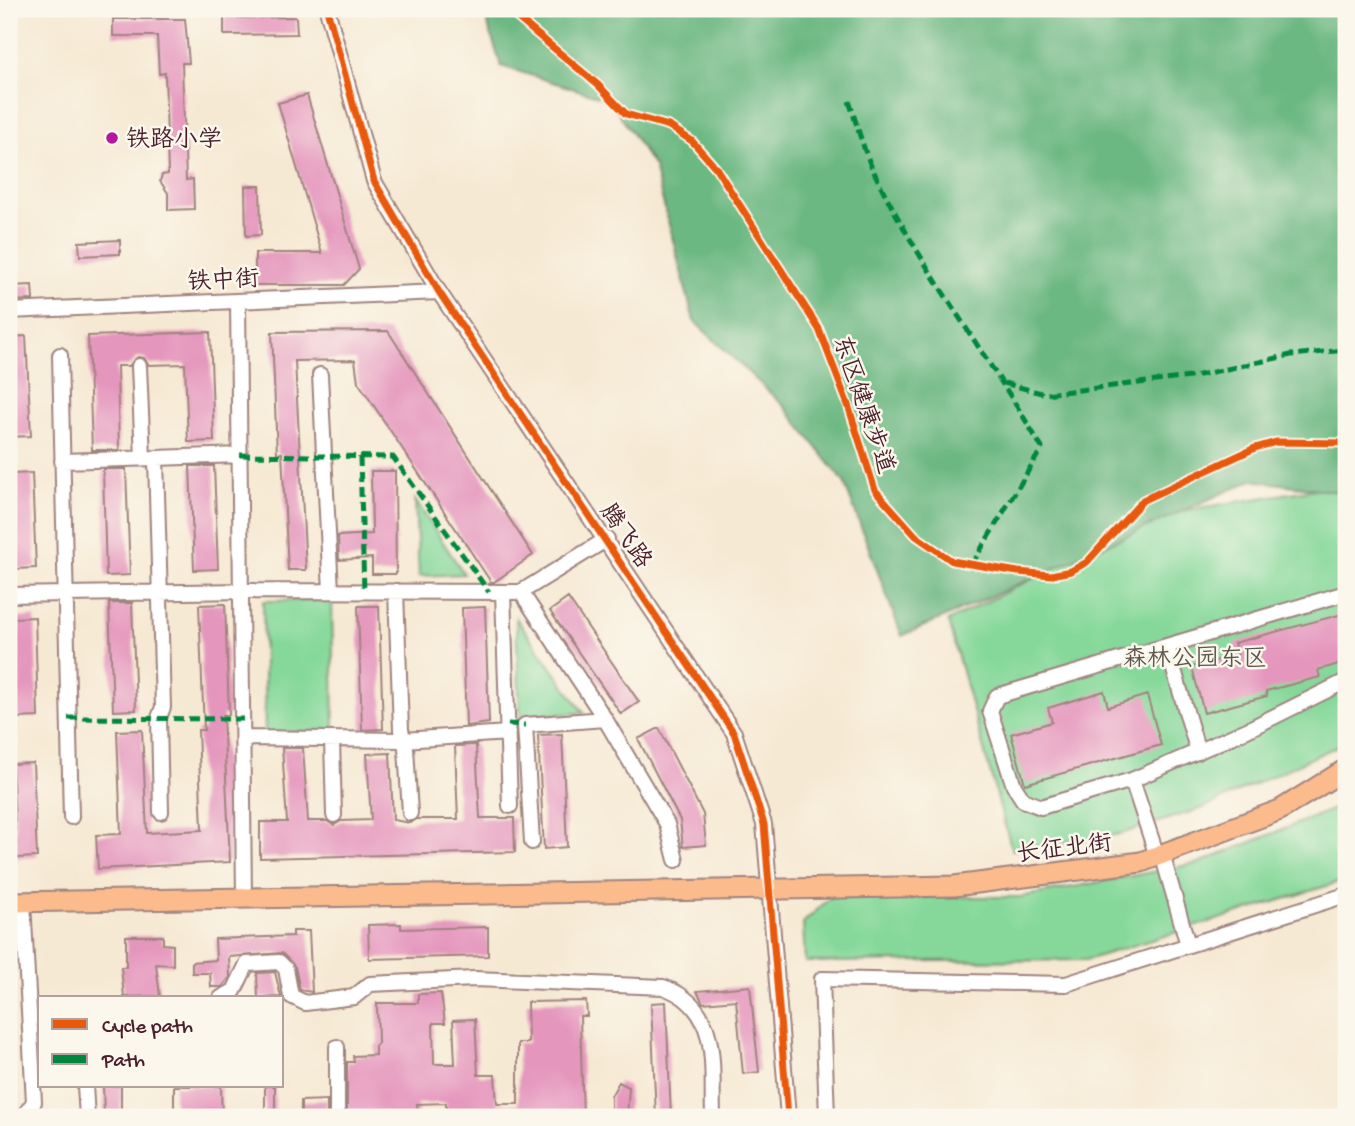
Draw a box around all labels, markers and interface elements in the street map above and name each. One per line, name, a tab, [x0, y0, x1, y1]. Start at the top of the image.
place label: 铁路小学	[126, 125, 222, 156]
marker: 铁路小学	[104, 130, 120, 146]
street label: 铁中街	[186, 265, 260, 299]
street label: 东区健康步道	[825, 332, 901, 478]
street label: 腾飞路	[592, 498, 658, 575]
park label: 森林公园东区	[1123, 645, 1267, 675]
street label: 长征北街	[1015, 829, 1114, 871]
legend	[38, 996, 284, 1088]
text: Cycle path	[102, 1016, 193, 1041]
text: Path	[101, 1050, 145, 1075]

